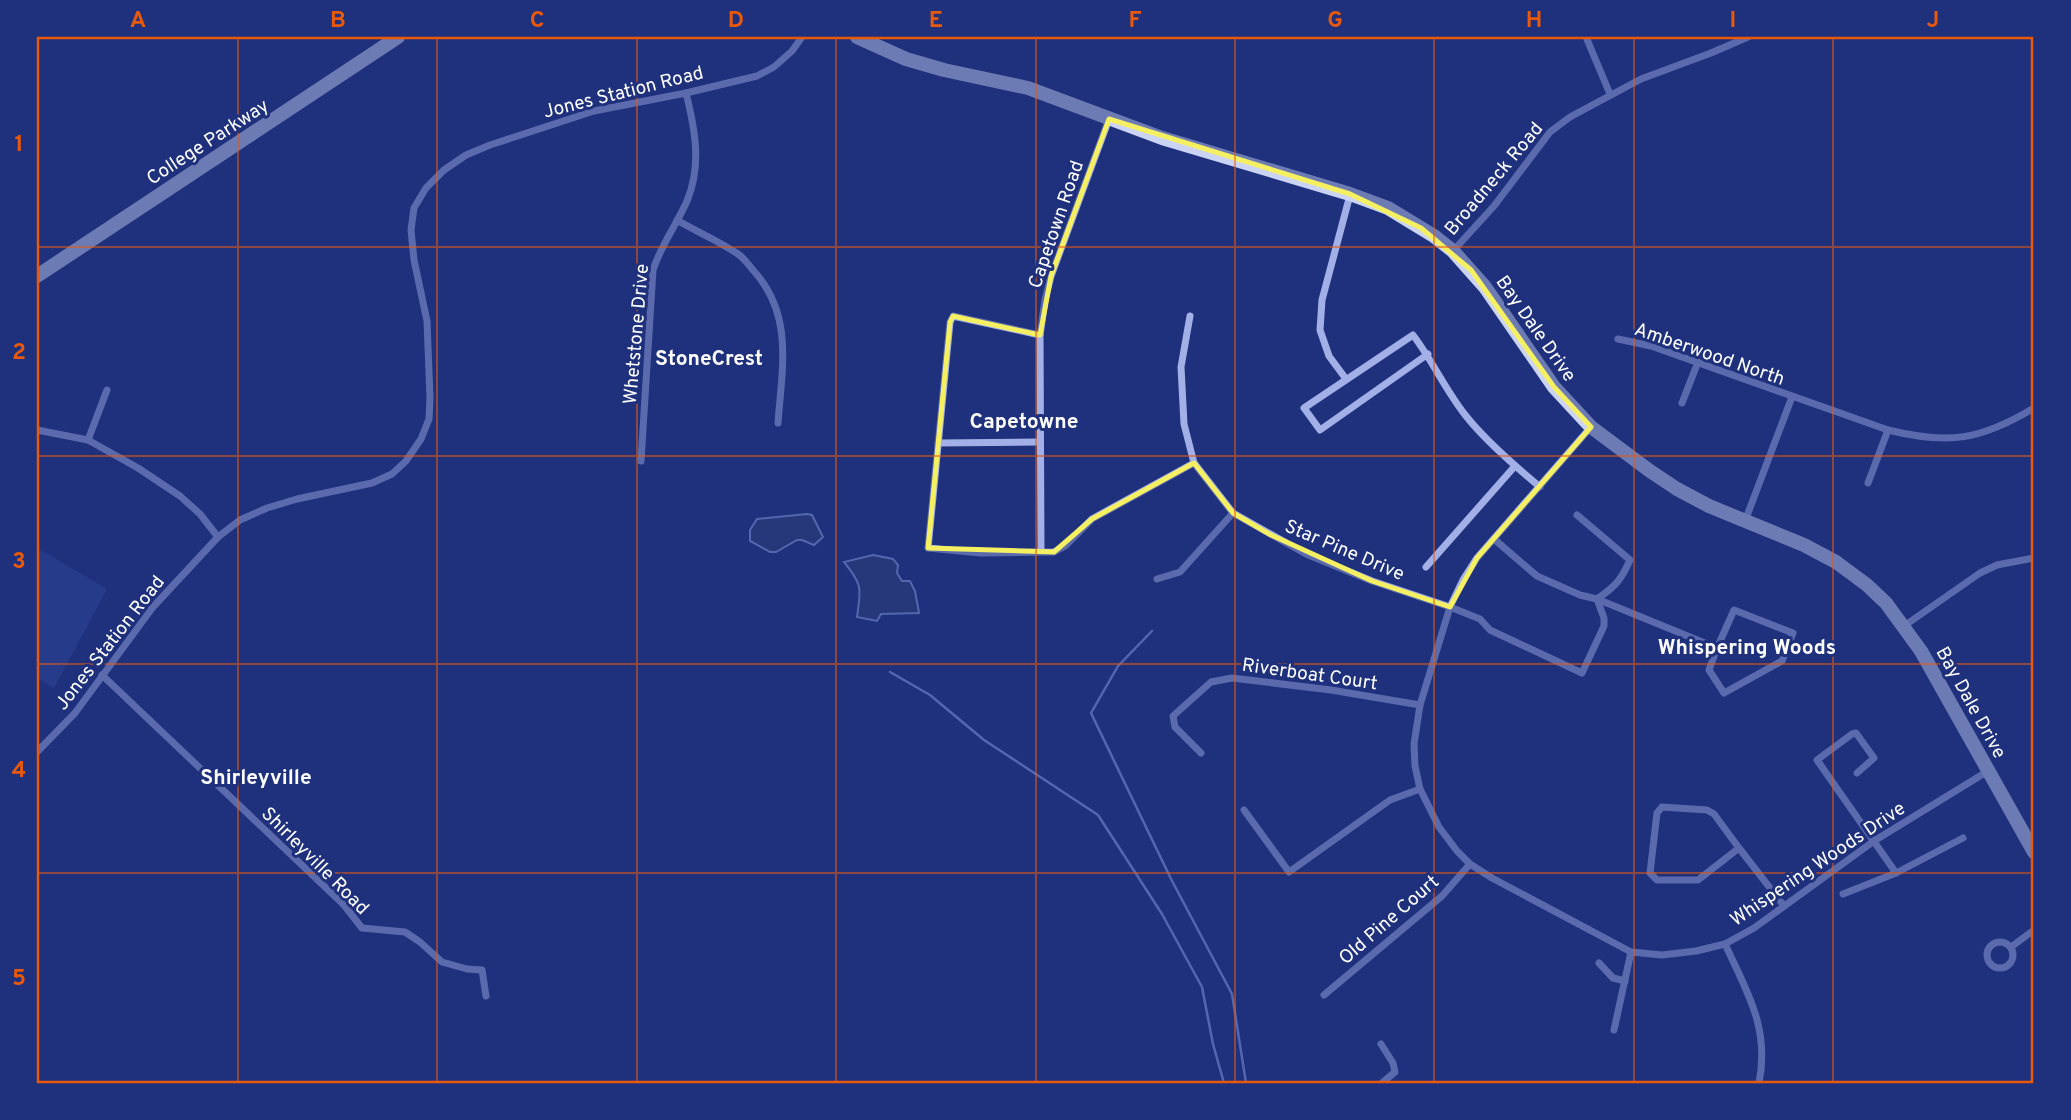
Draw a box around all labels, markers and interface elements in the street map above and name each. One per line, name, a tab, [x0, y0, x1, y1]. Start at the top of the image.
text: A	[130, 7, 146, 36]
text: B	[330, 7, 346, 36]
text: C	[530, 7, 544, 36]
text: D	[728, 7, 744, 36]
text: E	[929, 7, 943, 36]
text: F	[1128, 7, 1142, 36]
text: G	[1327, 7, 1343, 36]
text: H	[1526, 7, 1542, 36]
text: I	[1730, 7, 1736, 36]
text: J	[1927, 7, 1939, 36]
street label: Jones Station Road	[541, 61, 706, 124]
street label: College Parkway	[142, 94, 274, 191]
street label: Broadneck Road	[1440, 118, 1549, 241]
text: 1	[14, 131, 24, 160]
street label: Capetown Road	[1024, 158, 1090, 292]
street label: Whetstone Drive	[619, 263, 655, 405]
street label: Bay Dale Drive	[1490, 271, 1581, 387]
street label: Amberwood North	[1631, 318, 1788, 392]
text: 2	[12, 339, 26, 368]
district label: StoneCrest	[655, 346, 763, 373]
district label: Capetowne	[970, 409, 1078, 436]
street label: Star Pine Drive	[1281, 515, 1408, 587]
text: 3	[12, 548, 26, 577]
street label: Jones Station Road	[50, 571, 171, 715]
district label: Whispering Woods	[1658, 635, 1836, 662]
street label: Bay Dale Drive	[1930, 643, 2011, 763]
street label: Riverboat Court	[1240, 654, 1379, 696]
text: 4	[12, 757, 26, 786]
district label: Shirleyville	[200, 765, 312, 792]
street label: Whispering Woods Drive	[1726, 797, 1910, 932]
street label: Shirleyville Road	[256, 802, 374, 920]
street label: Old Pine Court	[1334, 870, 1444, 971]
text: 5	[12, 965, 26, 994]

